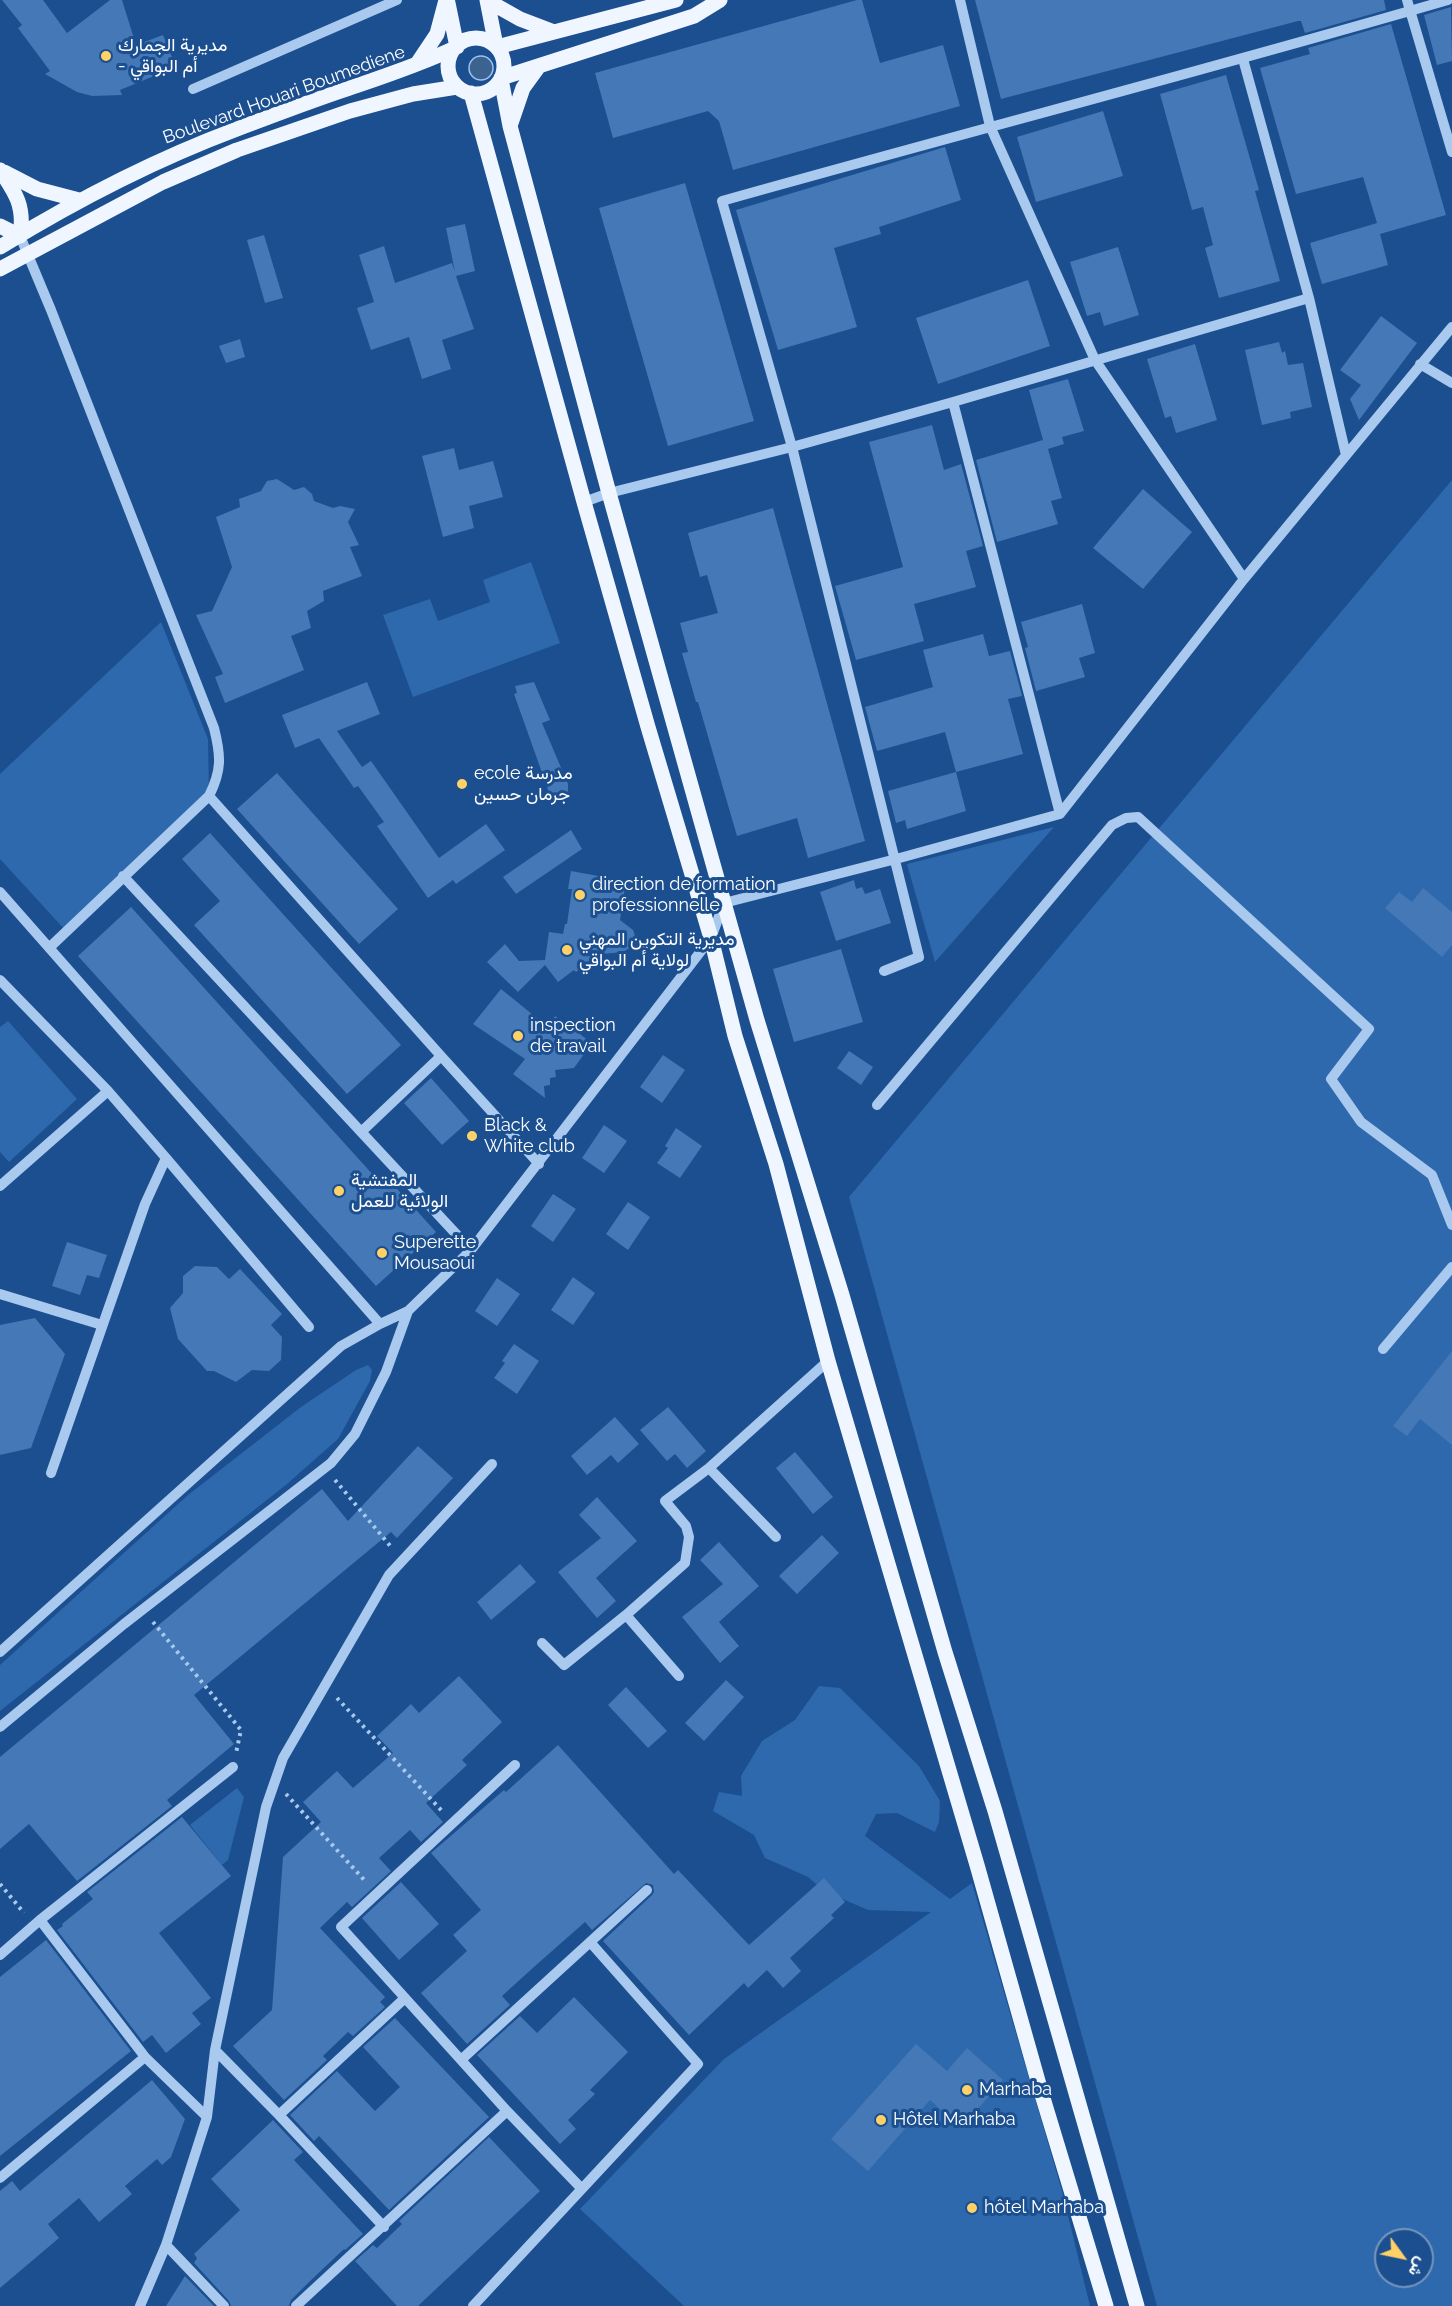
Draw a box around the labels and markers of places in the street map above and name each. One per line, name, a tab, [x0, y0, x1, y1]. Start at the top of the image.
place label: مديرية الجمارك - أم البواقي	[118, 35, 227, 78]
marker: مديرية الجمارك - أم البواقي	[99, 49, 113, 63]
place label: ecole مدرسة جرمان حسين	[474, 763, 573, 806]
marker: ecole مدرسة جرمان حسين	[455, 777, 469, 791]
place label: direction de formation professionnelle	[592, 874, 776, 916]
marker: direction de formation professionnelle	[573, 888, 587, 902]
place label: مديرية التكوين المهني لولاية أم البواقي	[579, 929, 735, 972]
marker: مديرية التكوين المهني لولاية أم البواقي	[560, 943, 574, 957]
place label: inspection de travail	[530, 1015, 616, 1058]
marker: inspection de travail	[511, 1029, 525, 1043]
place label: Black & White club	[484, 1115, 575, 1158]
marker: Black & White club	[465, 1129, 479, 1143]
place label: المفتشية الولائية للعمل	[351, 1170, 448, 1212]
marker: المفتشية الولائية للعمل	[332, 1184, 346, 1198]
place label: Superette Mousaoui	[394, 1232, 476, 1274]
marker: Superette Mousaoui	[375, 1246, 389, 1260]
place label: Marhaba	[979, 2079, 1052, 2101]
marker: Marhaba	[960, 2083, 974, 2097]
place label: Hôtel Marhaba	[893, 2109, 1016, 2131]
marker: Hôtel Marhaba	[874, 2113, 888, 2127]
place label: hôtel Marhaba	[984, 2197, 1104, 2219]
marker: hôtel Marhaba	[965, 2201, 979, 2215]

